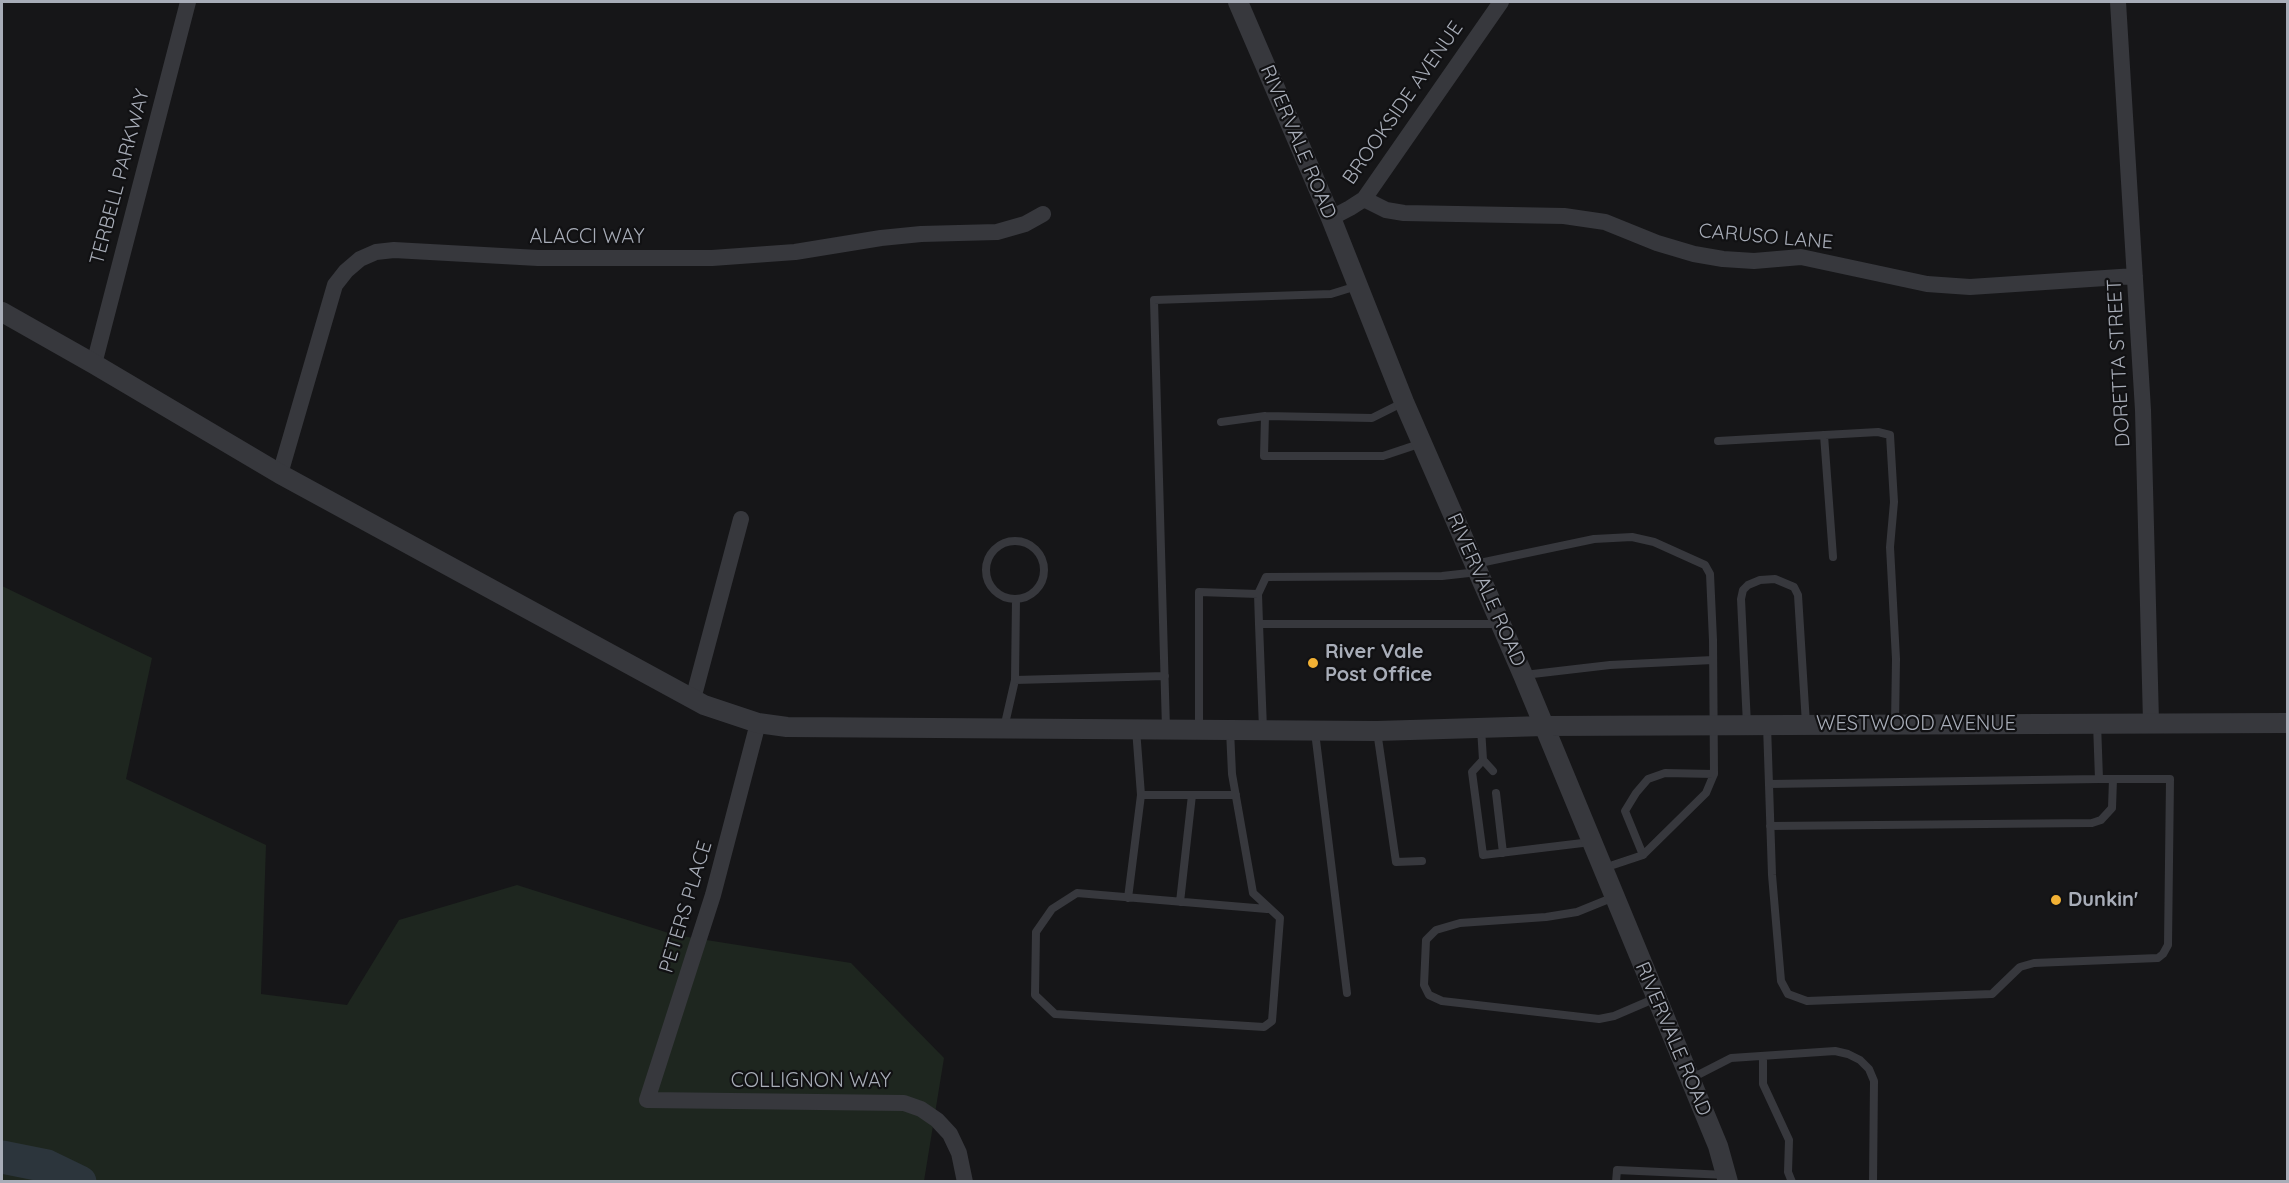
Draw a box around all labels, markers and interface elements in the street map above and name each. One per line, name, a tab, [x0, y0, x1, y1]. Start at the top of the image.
street label: BROOKSIDE AVENUE	[1338, 17, 1468, 189]
street label: RIVERVALE ROAD	[1255, 61, 1341, 223]
street label: TERBELL PARKWAY	[85, 86, 155, 268]
street label: CARUSO LANE	[1698, 219, 1834, 255]
street label: ALACCI WAY	[529, 225, 645, 249]
street label: DORETTA STREET	[2103, 278, 2135, 448]
street label: RIVERVALE ROAD	[1441, 510, 1531, 670]
place label: River Vale Post Office	[1325, 640, 1432, 687]
marker: River Vale Post Office	[1306, 656, 1320, 670]
street label: WESTWOOD AVENUE	[1816, 712, 2016, 736]
street label: PETERS PLACE	[655, 838, 717, 976]
place label: Dunkin'	[2068, 888, 2138, 912]
marker: Dunkin'	[2049, 893, 2063, 907]
street label: RIVERVALE ROAD	[1630, 958, 1716, 1120]
street label: COLLIGNON WAY	[731, 1069, 891, 1093]

